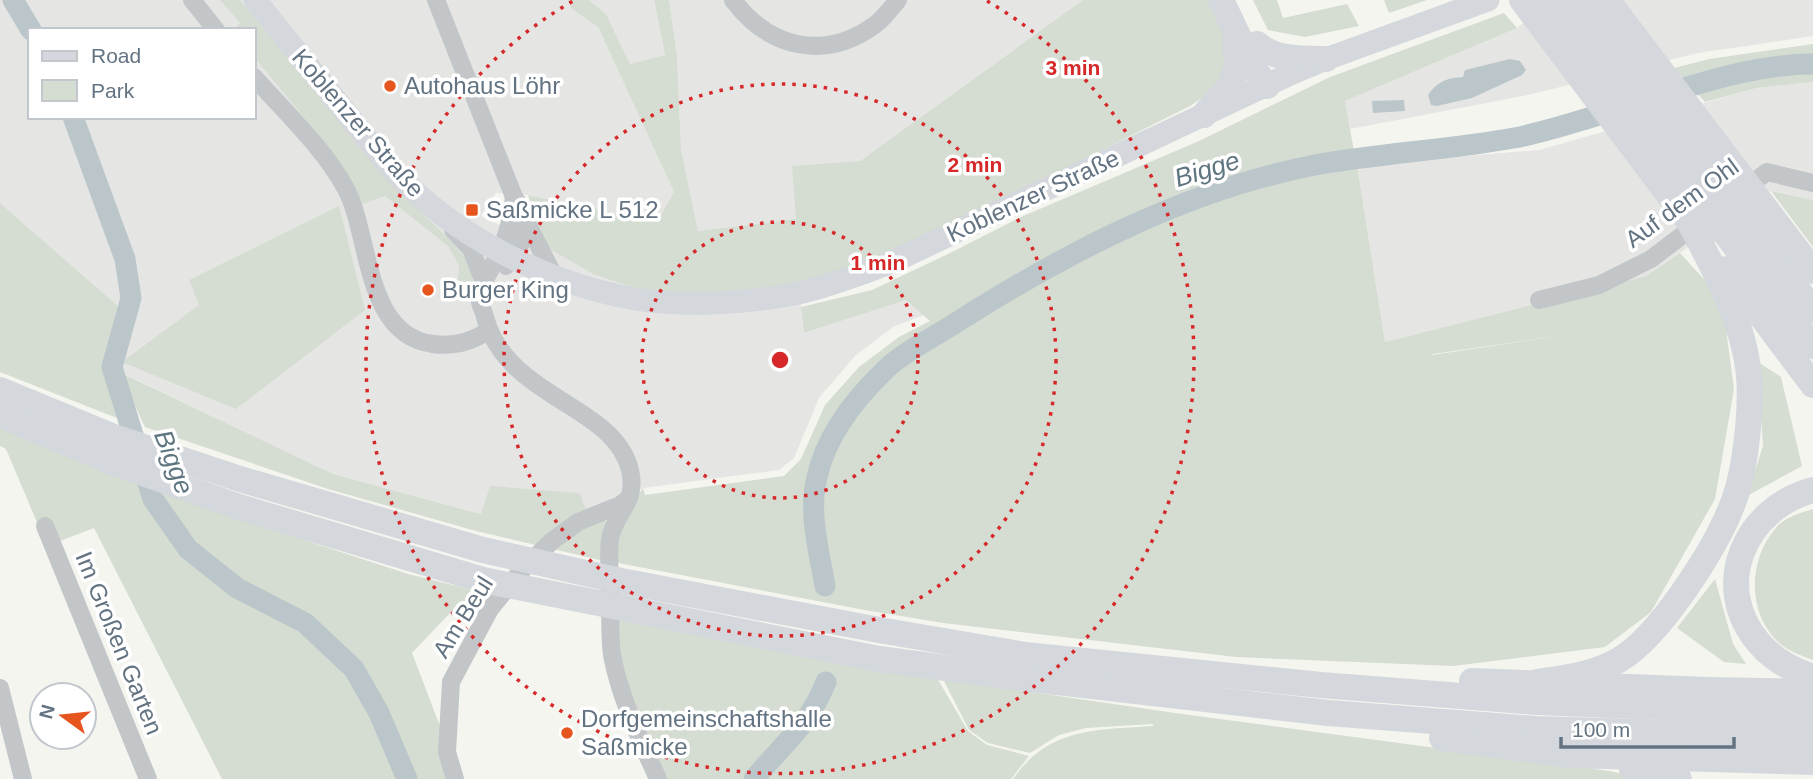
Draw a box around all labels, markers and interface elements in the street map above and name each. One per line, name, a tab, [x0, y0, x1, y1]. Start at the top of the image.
legend	[28, 28, 256, 119]
street label: Koblenzer Straße	[287, 43, 430, 202]
text: Road	[91, 44, 141, 67]
text: 3 min	[1046, 56, 1100, 79]
place label: Autohaus Löhr	[404, 72, 560, 99]
marker: Autohaus Löhr	[382, 78, 398, 94]
text: Park	[91, 79, 135, 102]
street label: Koblenzer Straße	[942, 144, 1123, 247]
water label: Bigge	[1171, 145, 1243, 193]
street label: Auf dem Ohl	[1620, 152, 1744, 253]
text: 2 min	[948, 153, 1002, 176]
place label: Saßmicke L 512	[486, 196, 659, 223]
marker: Saßmicke L 512	[464, 202, 480, 218]
text: 1 min	[851, 251, 905, 274]
place label: Burger King	[442, 276, 569, 303]
marker: Burger King	[420, 282, 436, 298]
centre of rings	[768, 348, 792, 372]
water label: Bigge	[148, 426, 200, 498]
street label: Im Großen Garten	[70, 547, 168, 738]
street label: Am Beul	[427, 571, 498, 662]
north arrow	[28, 681, 98, 751]
text: N	[35, 702, 59, 721]
place label: Dorfgemeinschaftshalle Saßmicke	[581, 705, 832, 760]
scale bar	[1561, 706, 1734, 750]
text: 100 m	[1572, 718, 1630, 741]
marker: Dorfgemeinschaftshalle Saßmicke	[559, 725, 575, 741]

